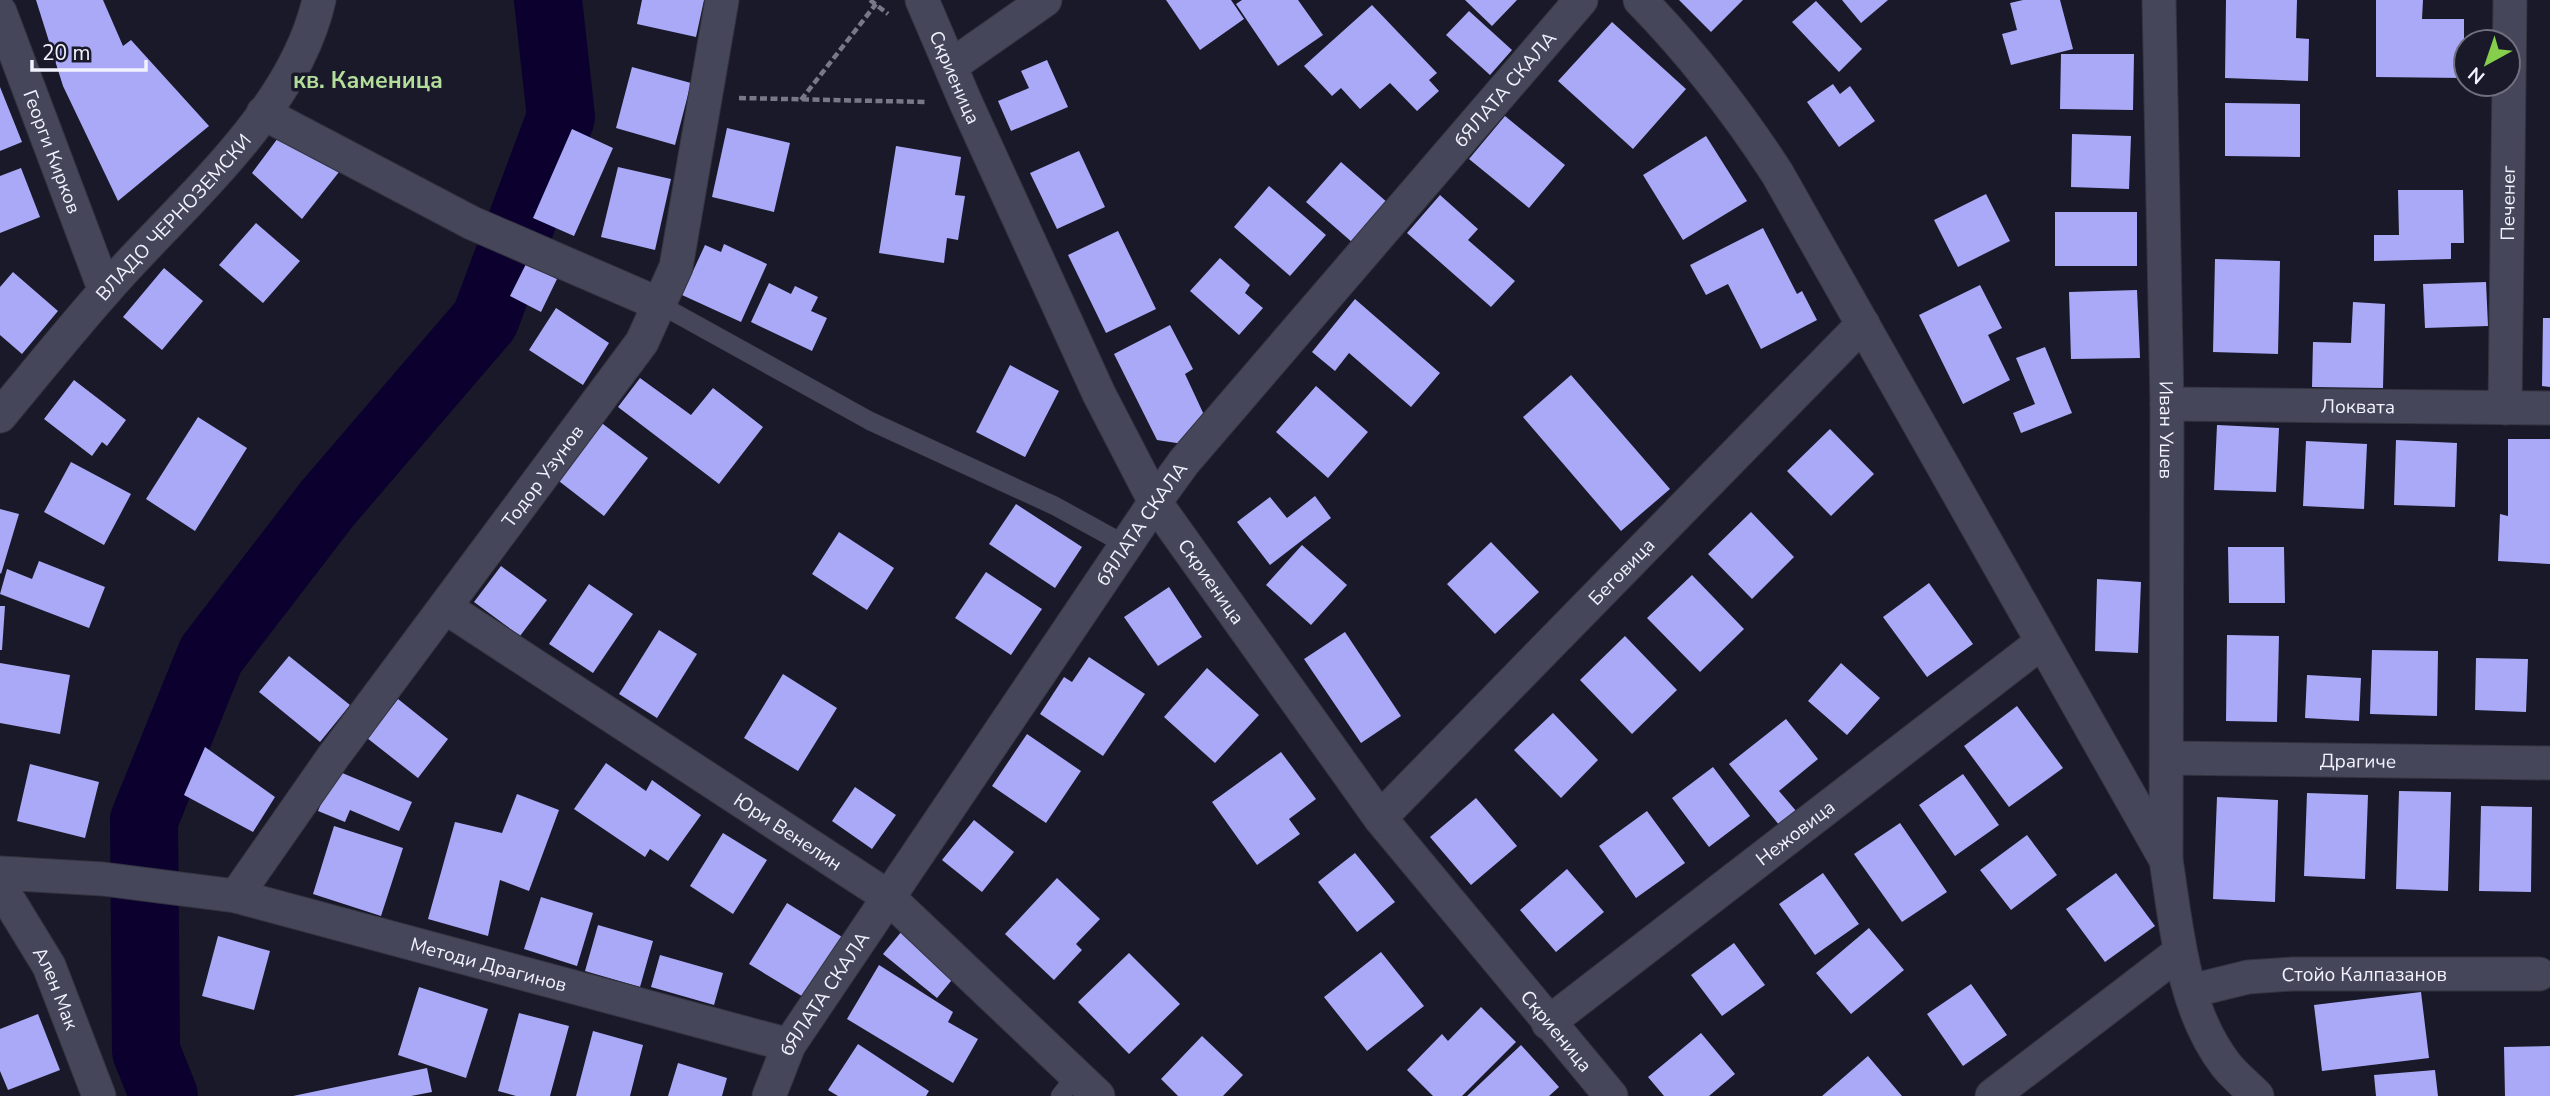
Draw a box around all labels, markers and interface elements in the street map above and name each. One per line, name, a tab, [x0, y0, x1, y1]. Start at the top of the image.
street label: бЯЛАТА СКАЛА	[1448, 26, 1563, 153]
street label: Скриеница	[923, 27, 986, 129]
scale bar	[32, 28, 145, 72]
north arrow	[2452, 28, 2522, 98]
text: 20 m	[42, 39, 91, 67]
text: N	[2463, 61, 2491, 90]
district label: кв. Каменица	[293, 65, 443, 96]
street label: Георги Кирков	[16, 86, 87, 217]
street label: ВЛАДО ЧЕРНОЗЕМСКИ	[90, 129, 258, 307]
street label: Печенег	[2495, 165, 2522, 241]
street label: Иван Ушев	[2153, 381, 2179, 479]
street label: Локвата	[2321, 394, 2395, 420]
street label: Тодор Узунов	[496, 420, 590, 533]
street label: бЯЛАТА СКАЛА	[1090, 457, 1194, 591]
street label: Беговица	[1583, 533, 1661, 612]
street label: Скриеница	[1171, 534, 1250, 630]
street label: Драгиче	[2320, 748, 2396, 775]
street label: Юри Венелин	[728, 787, 847, 877]
street label: Нежовица	[1751, 794, 1841, 872]
street label: бЯЛАТА СКАЛА	[774, 926, 876, 1060]
street label: Методи Драгинов	[407, 932, 570, 999]
street label: Ален Мак	[26, 942, 84, 1034]
street label: Стойо Калпазанов	[2281, 962, 2447, 989]
street label: Скриеница	[1514, 985, 1598, 1078]

